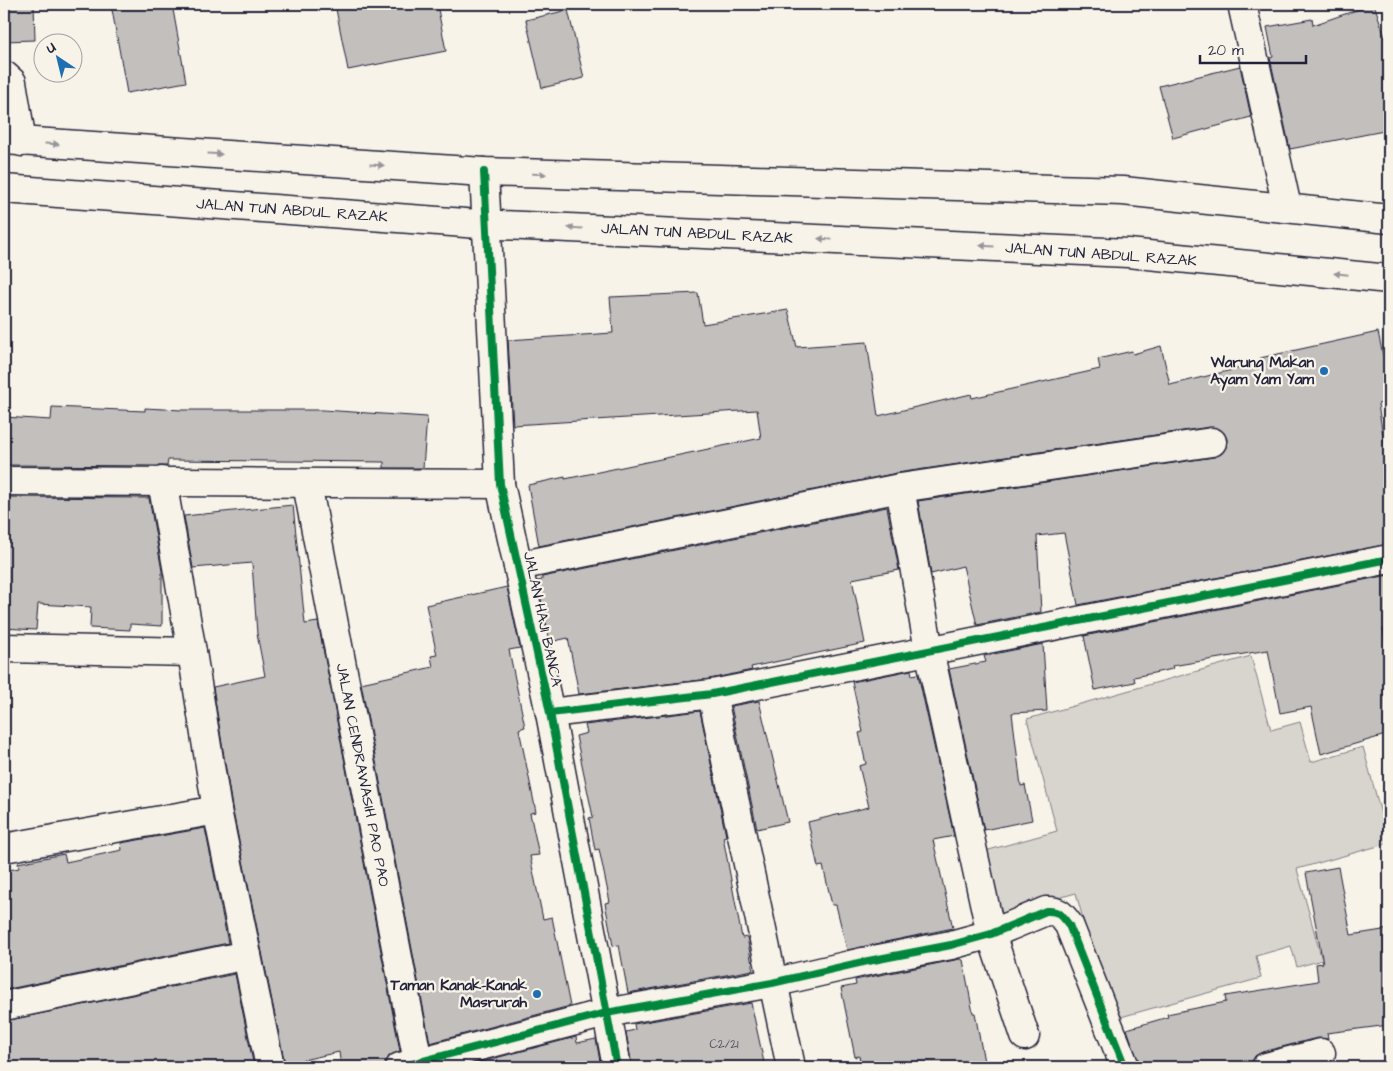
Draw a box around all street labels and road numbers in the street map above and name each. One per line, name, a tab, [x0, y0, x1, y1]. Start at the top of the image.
street label: JALAN TUN ABDUL RAZAK	[196, 193, 388, 228]
street label: JALAN TUN ABDUL RAZAK	[601, 218, 793, 249]
street label: JALAN TUN ABDUL RAZAK	[1005, 237, 1197, 272]
street label: JALAN HAJI BANCA	[518, 550, 567, 689]
street label: JALAN CENDRAWASIH PAO PAO	[331, 662, 394, 889]

